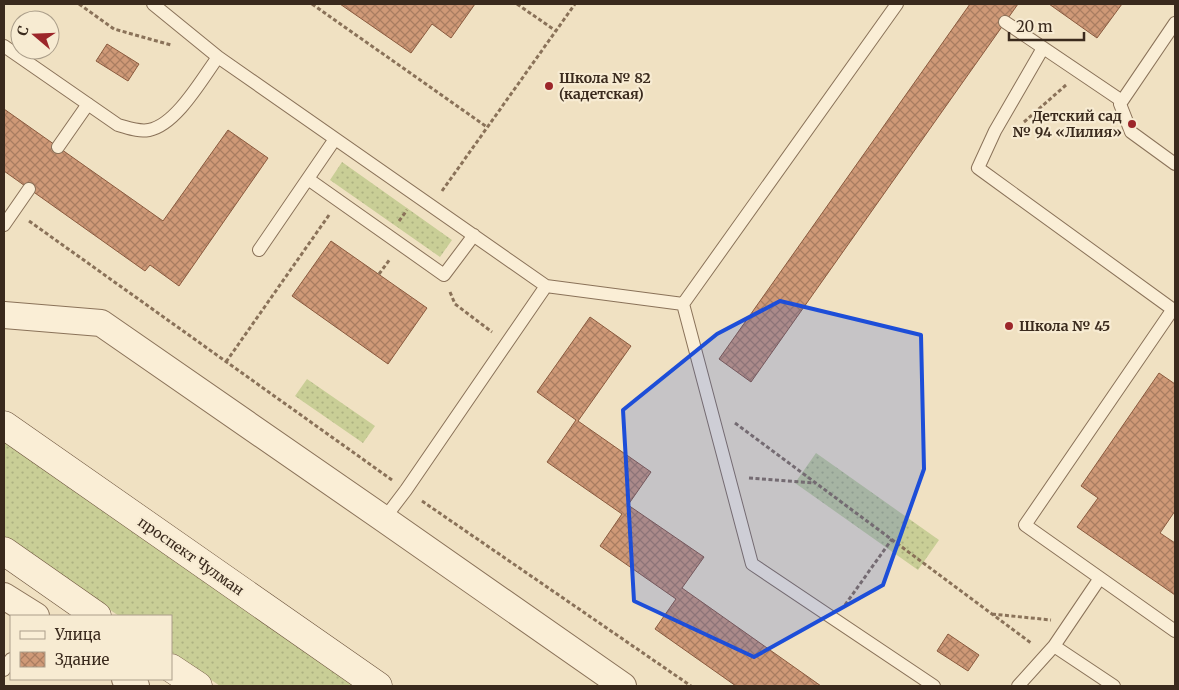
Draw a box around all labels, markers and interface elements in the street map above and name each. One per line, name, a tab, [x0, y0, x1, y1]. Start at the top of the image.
north arrow	[10, 10, 60, 60]
scale bar	[1009, 10, 1084, 42]
text: 20 m	[1016, 17, 1053, 36]
text: С	[13, 23, 33, 38]
place label: Школа № 82 (кадетская)	[559, 69, 651, 103]
marker: Школа № 82 (кадетская)	[543, 80, 555, 92]
place label: Детский сад № 94 «Лилия»	[1012, 107, 1122, 141]
marker: Детский сад № 94 «Лилия»	[1126, 118, 1138, 130]
place label: Школа № 45	[1019, 317, 1110, 335]
marker: Школа № 45	[1003, 320, 1015, 332]
street label: проспект Чулман	[135, 513, 248, 599]
legend	[10, 615, 172, 680]
text: Улица	[54, 625, 101, 644]
text: Здание	[55, 650, 109, 669]

